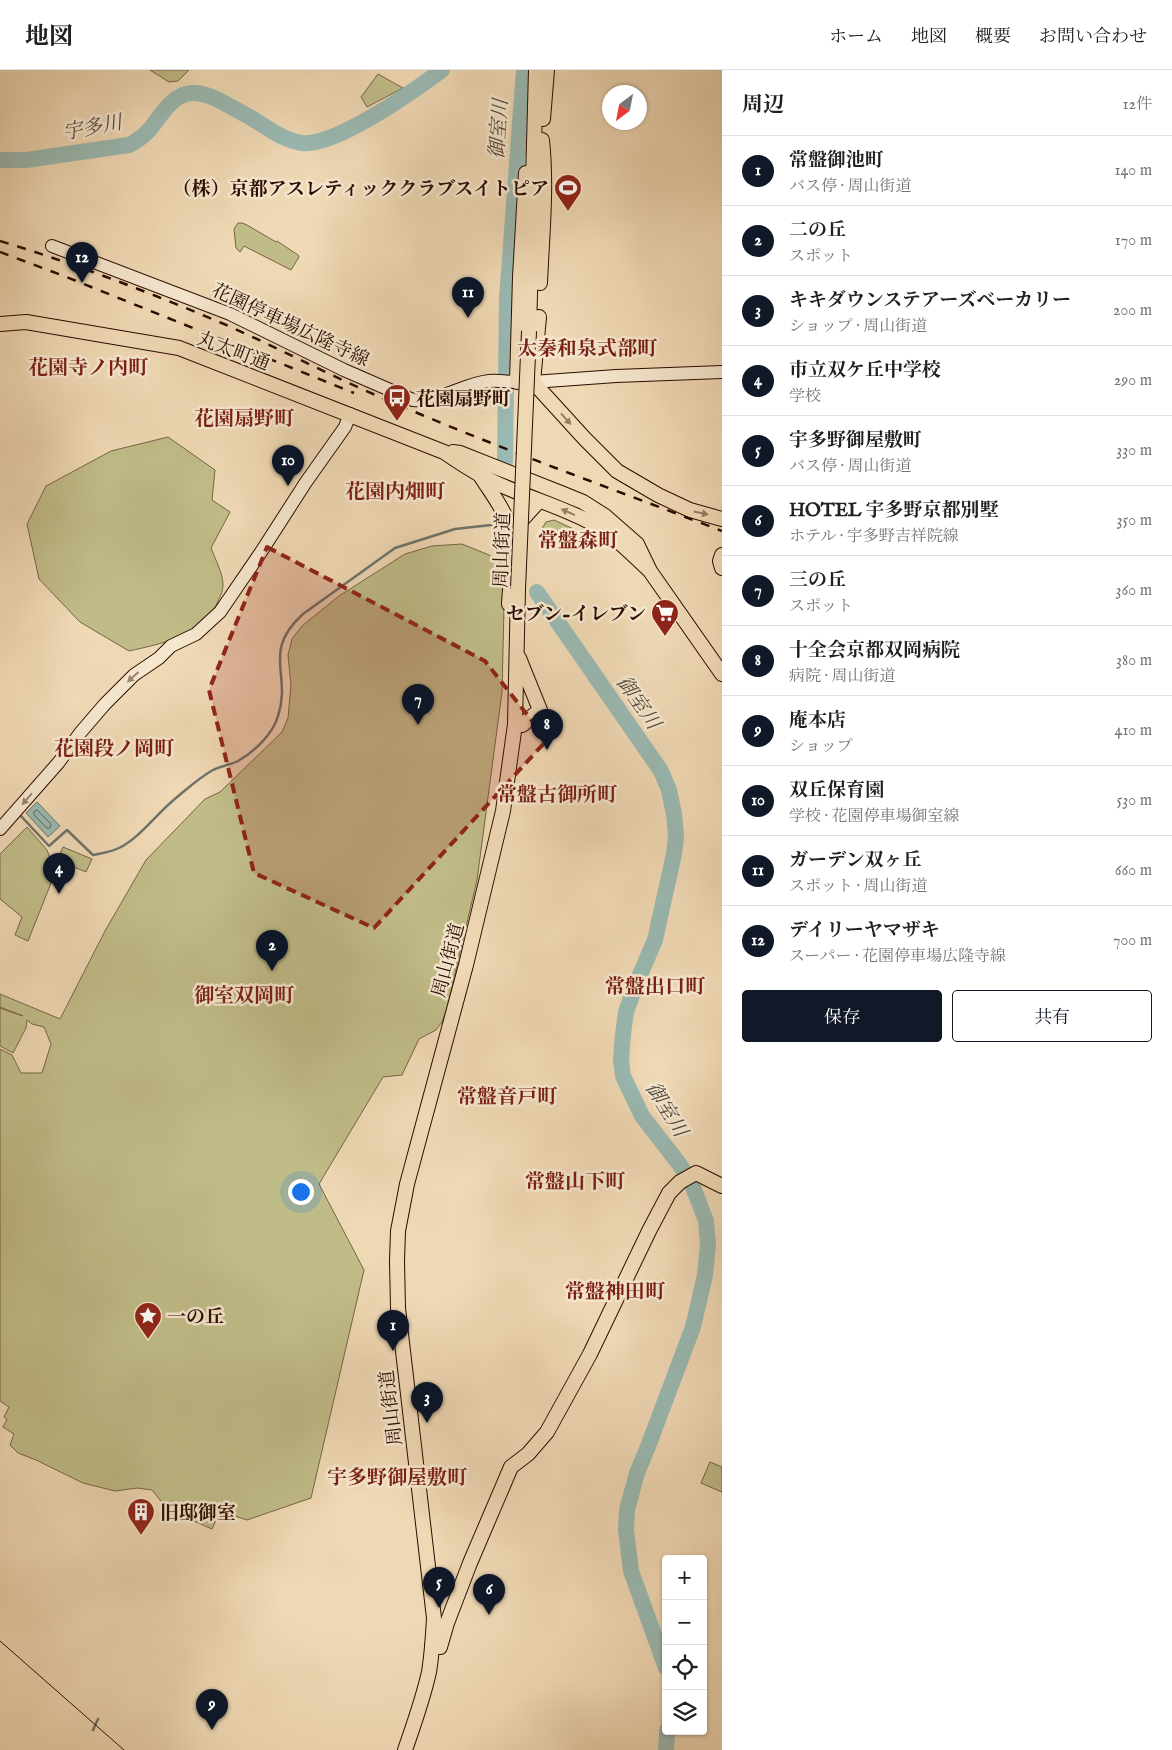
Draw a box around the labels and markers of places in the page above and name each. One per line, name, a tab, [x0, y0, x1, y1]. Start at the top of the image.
sports icon: （株）京都アスレティッククラブスイトピア	[553, 173, 583, 212]
place label: （株）京都アスレティッククラブスイトピア	[172, 178, 549, 202]
pin: 12	[66, 242, 98, 283]
pin: 11	[452, 277, 484, 318]
bus stop icon: 花園扇野町	[382, 383, 412, 422]
place label: 花園扇野町	[416, 388, 511, 412]
pin: 10	[272, 445, 304, 486]
supermarket icon: セブン-イレブン	[650, 598, 680, 637]
place label: セブン-イレブン	[506, 603, 646, 627]
pin: 7	[402, 684, 434, 725]
pin: 8	[531, 709, 563, 750]
pin: 4	[43, 853, 75, 894]
pin: 2	[256, 930, 288, 971]
place icon: 一の丘	[133, 1301, 163, 1340]
place label: 一の丘	[167, 1306, 224, 1330]
pin: 1	[377, 1310, 409, 1351]
pin: 3	[411, 1382, 443, 1423]
building icon: 旧邸御室	[126, 1497, 156, 1536]
place label: 旧邸御室	[160, 1502, 236, 1526]
pin: 5	[423, 1567, 455, 1608]
pin: 6	[473, 1574, 505, 1615]
pin: 9	[196, 1689, 228, 1730]

